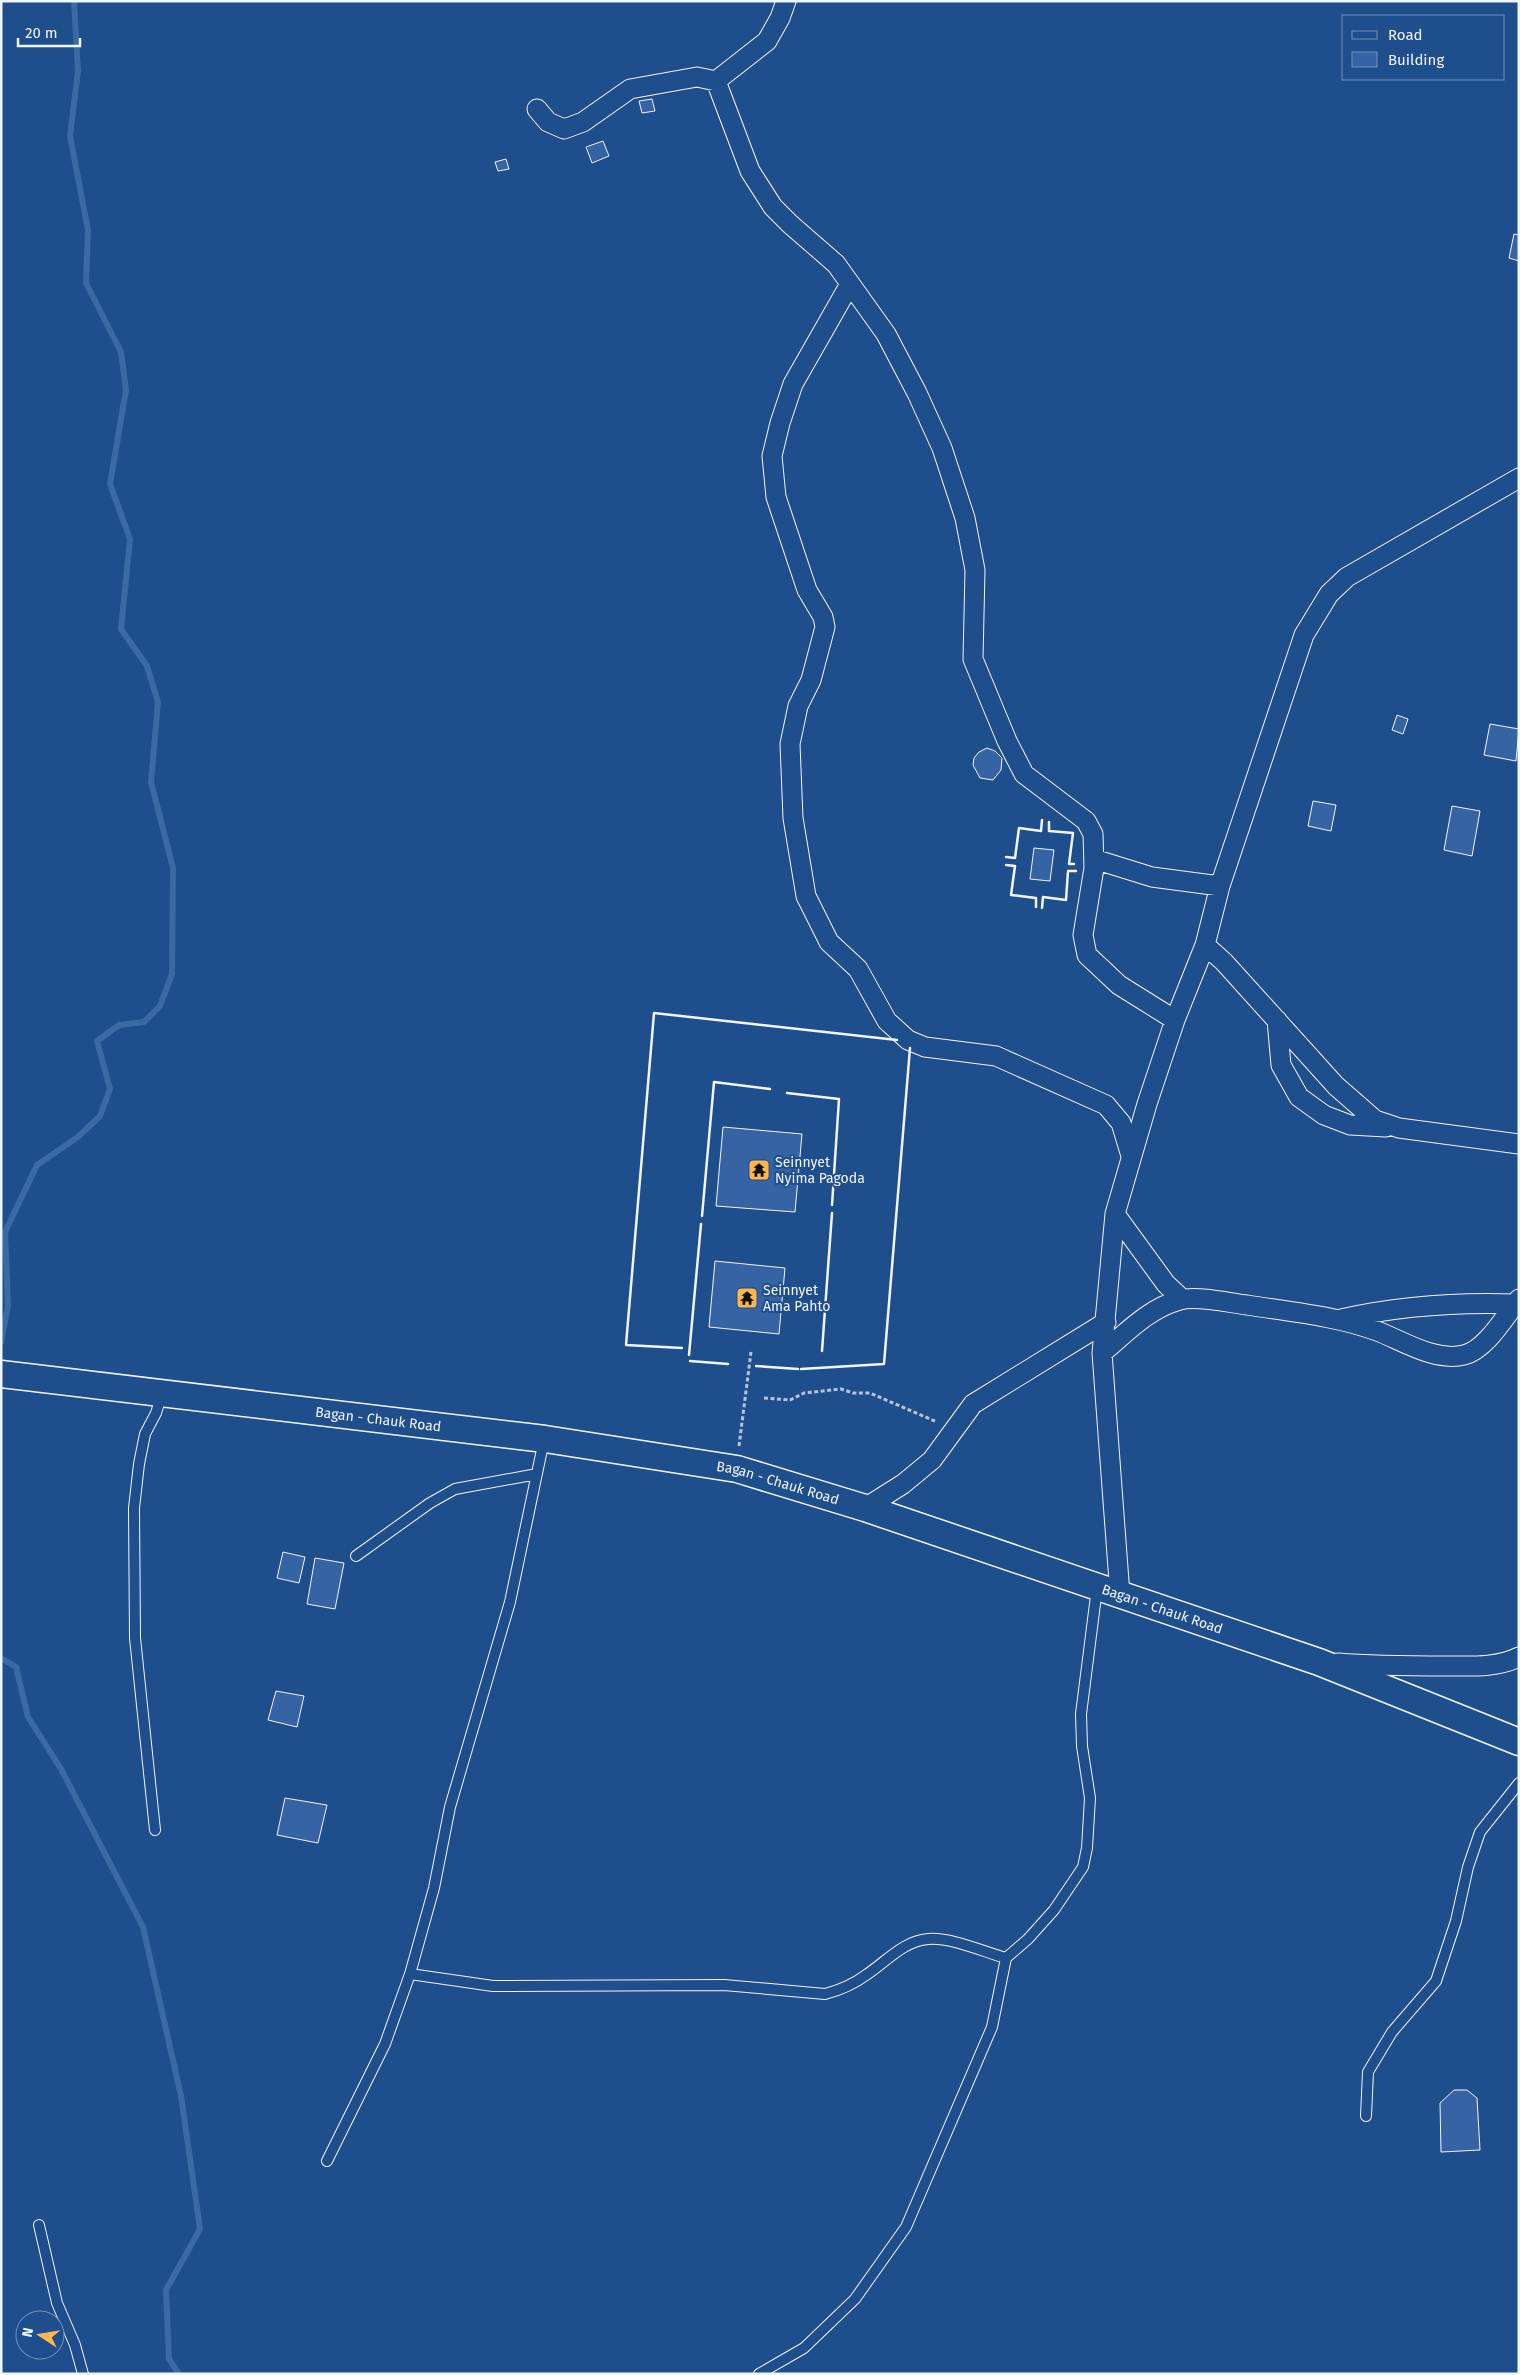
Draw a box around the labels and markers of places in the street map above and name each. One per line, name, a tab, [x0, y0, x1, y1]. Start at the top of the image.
place label: Seinnyet Nyima Pagoda	[775, 1154, 865, 1187]
temple icon: Seinnyet Nyima Pagoda	[747, 1158, 771, 1182]
place label: Seinnyet Ama Pahto	[763, 1282, 831, 1315]
temple icon: Seinnyet Ama Pahto	[735, 1286, 759, 1310]

